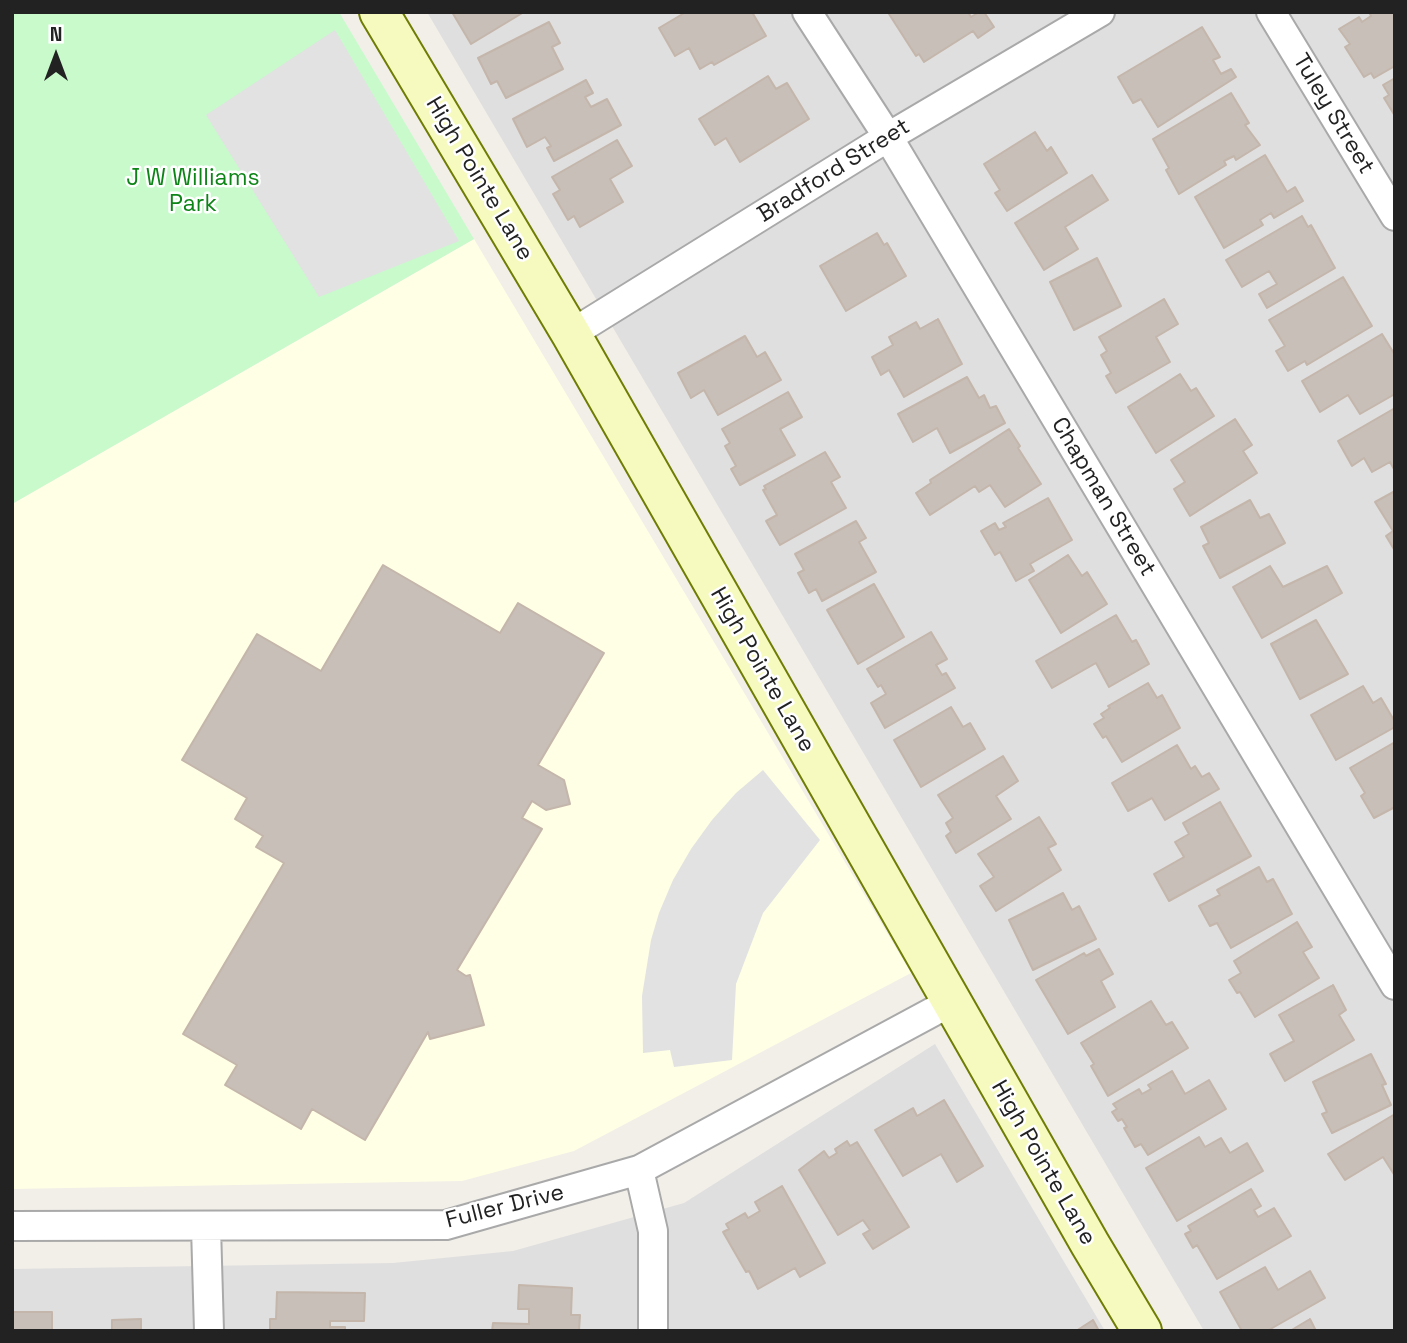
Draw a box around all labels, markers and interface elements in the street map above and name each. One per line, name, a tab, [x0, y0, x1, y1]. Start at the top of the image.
north arrow	[21, 21, 91, 91]
text: N	[50, 22, 62, 47]
street label: Tuley Street	[1286, 49, 1380, 179]
street label: High Pointe Lane	[419, 92, 539, 266]
street label: Bradford Street	[753, 113, 915, 229]
park label: J W Williams Park	[126, 165, 260, 219]
street label: Chapman Street	[1045, 413, 1161, 581]
street label: High Pointe Lane	[704, 583, 820, 757]
street label: High Pointe Lane	[985, 1076, 1101, 1250]
street label: Fuller Drive	[443, 1179, 567, 1235]

